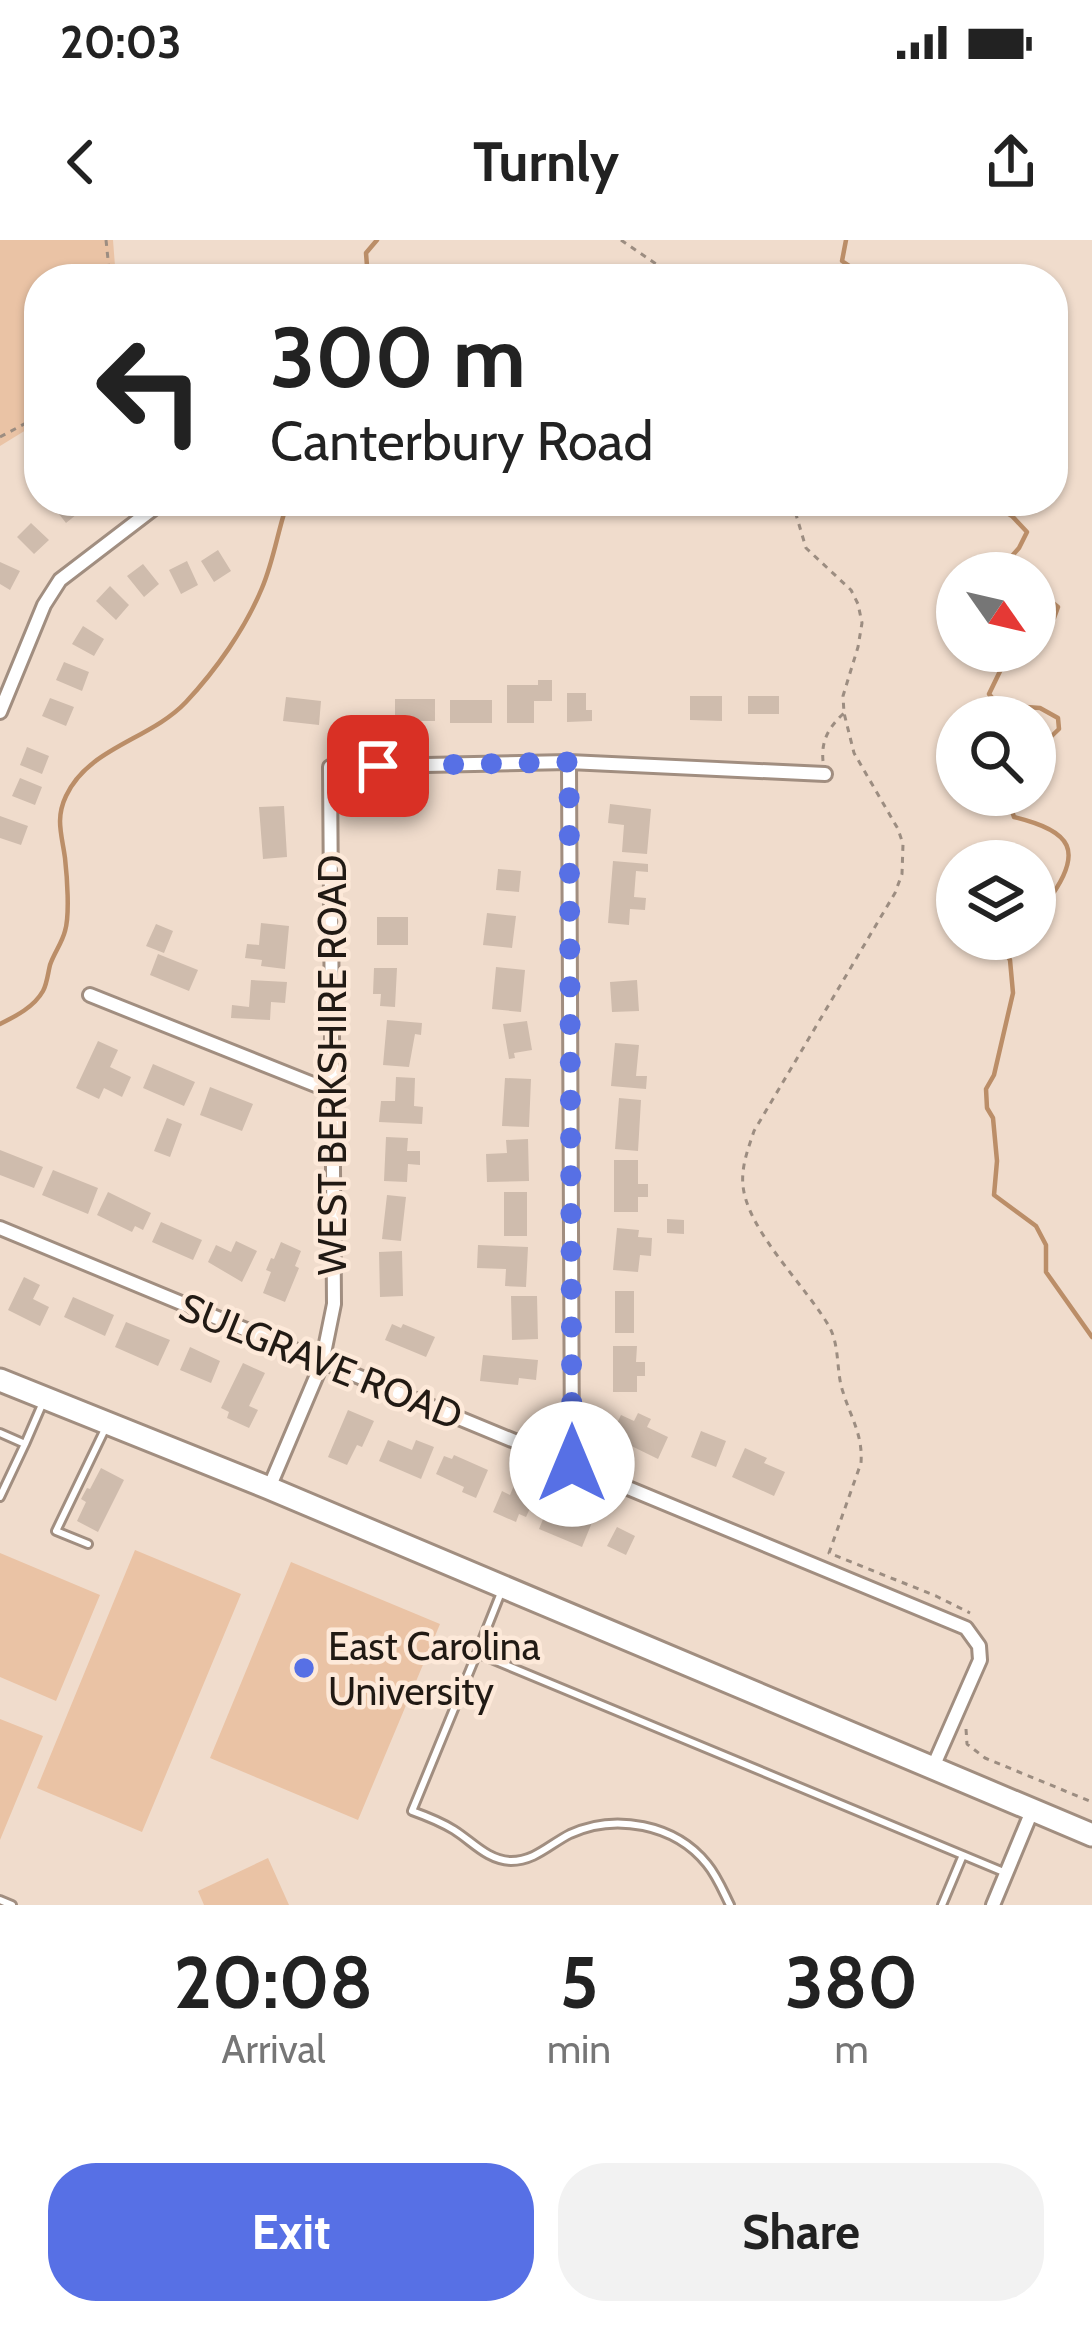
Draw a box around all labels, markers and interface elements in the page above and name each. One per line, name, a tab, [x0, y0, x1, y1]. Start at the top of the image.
text: 20:03	[60, 15, 182, 69]
icon: back	[48, 129, 114, 195]
text: Turnly	[473, 129, 619, 195]
icon: share	[978, 129, 1044, 195]
text: 300 m	[270, 306, 526, 408]
icon: left	[72, 312, 228, 468]
text: Canterbury Road	[270, 408, 654, 474]
north arrow	[936, 552, 1056, 672]
map controls	[936, 552, 1056, 960]
button: search	[936, 696, 1056, 816]
pin	[327, 715, 429, 817]
icon: arrive	[345, 733, 411, 799]
button: layers	[936, 840, 1056, 960]
street label: WEST BERKSHIRE ROAD	[308, 855, 356, 1275]
street label: SULGRAVE ROAD	[172, 1282, 470, 1440]
position arrow	[509, 1401, 635, 1527]
place label: East Carolina University	[328, 1622, 541, 1715]
marker: East Carolina University	[291, 1655, 317, 1681]
text: 20:08	[174, 1939, 373, 2026]
text: 5	[560, 1939, 598, 2026]
text: 380	[785, 1939, 918, 2026]
text: Arrival	[222, 2025, 325, 2073]
text: min	[547, 2025, 611, 2073]
text: m	[834, 2025, 869, 2073]
button: Exit	[48, 2163, 534, 2301]
button: Share	[558, 2163, 1044, 2301]

